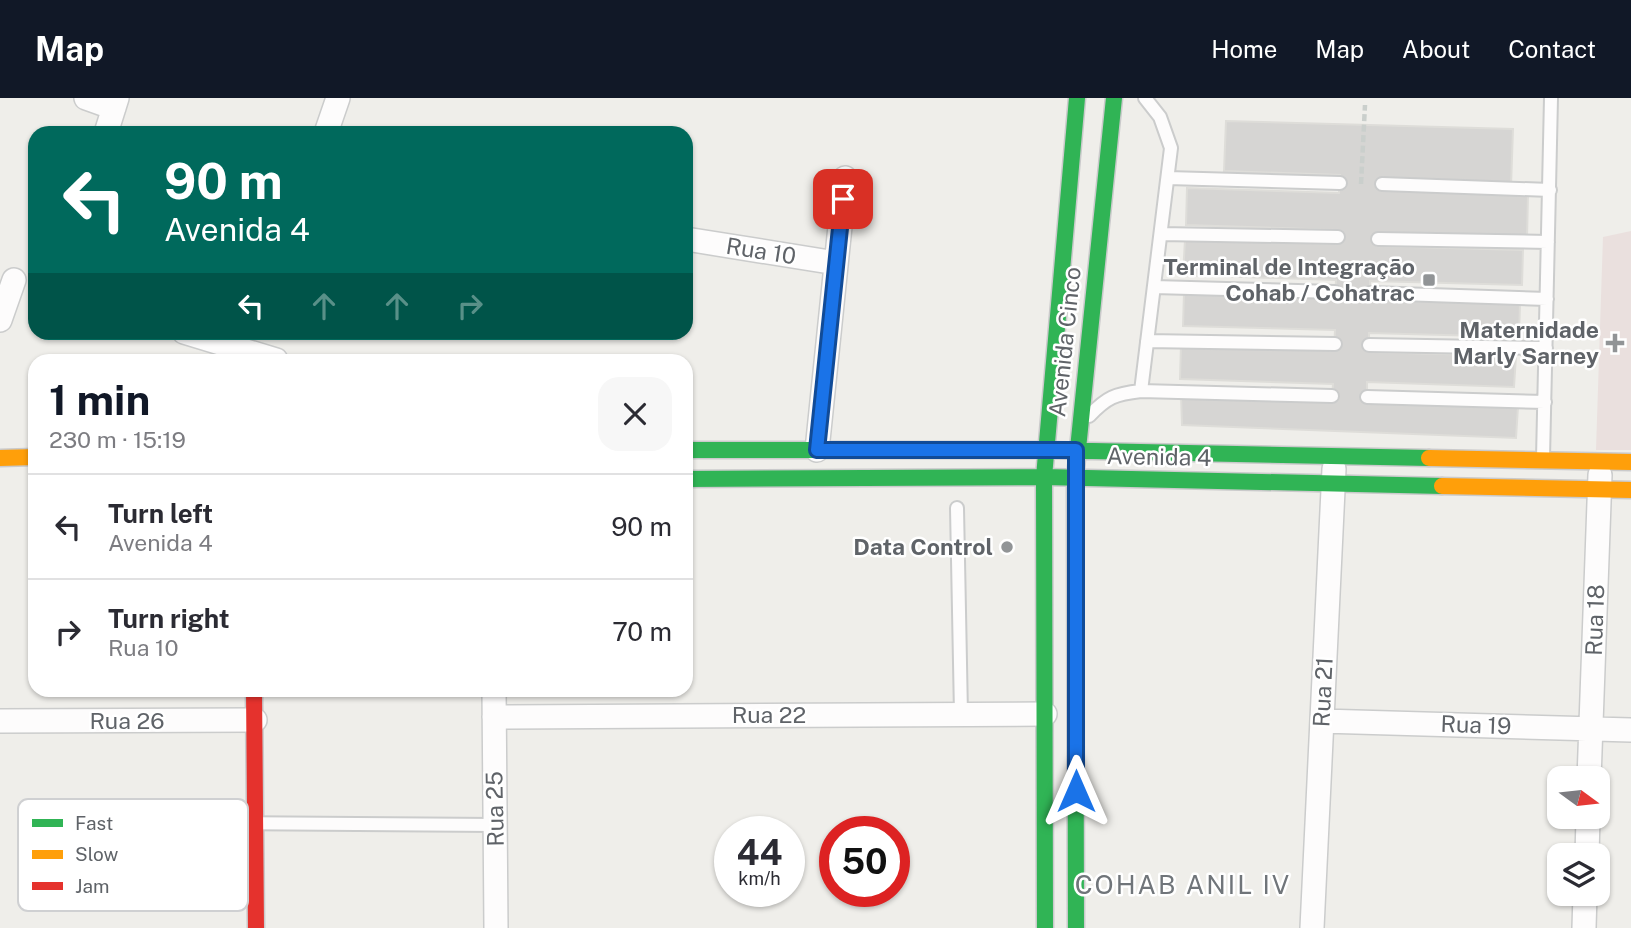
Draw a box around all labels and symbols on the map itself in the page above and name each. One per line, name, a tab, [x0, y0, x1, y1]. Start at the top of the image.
pin	[813, 169, 873, 229]
street label: Rua 10	[724, 232, 798, 269]
place label: Terminal de Integração Cohab / Cohatrac	[1163, 253, 1415, 306]
street label: Avenida Cinco	[1043, 266, 1086, 418]
marker: Terminal de Integração Cohab / Cohatrac	[1421, 272, 1437, 288]
place label: Maternidade Marly Sarney	[1453, 316, 1599, 369]
marker: Maternidade Marly Sarney	[1605, 333, 1625, 353]
street label: Avenida 4	[1106, 442, 1212, 471]
place label: Data Control	[853, 533, 993, 560]
marker: Data Control	[999, 539, 1015, 555]
street label: Rua 18	[1580, 584, 1609, 656]
street label: Rua 21	[1307, 656, 1338, 728]
street label: Rua 22	[732, 701, 806, 728]
street label: Rua 26	[89, 707, 165, 734]
street label: Rua 19	[1440, 710, 1512, 739]
position arrow	[1039, 754, 1113, 828]
north arrow	[1547, 766, 1610, 830]
street label: Rua 25	[480, 771, 509, 847]
legend	[18, 799, 248, 911]
text: Fast	[75, 812, 113, 834]
speed limit sign: 50	[819, 816, 910, 907]
text: Slow	[75, 843, 119, 865]
district label: COHAB ANIL IV	[1075, 869, 1291, 900]
text: Jam	[75, 875, 109, 897]

